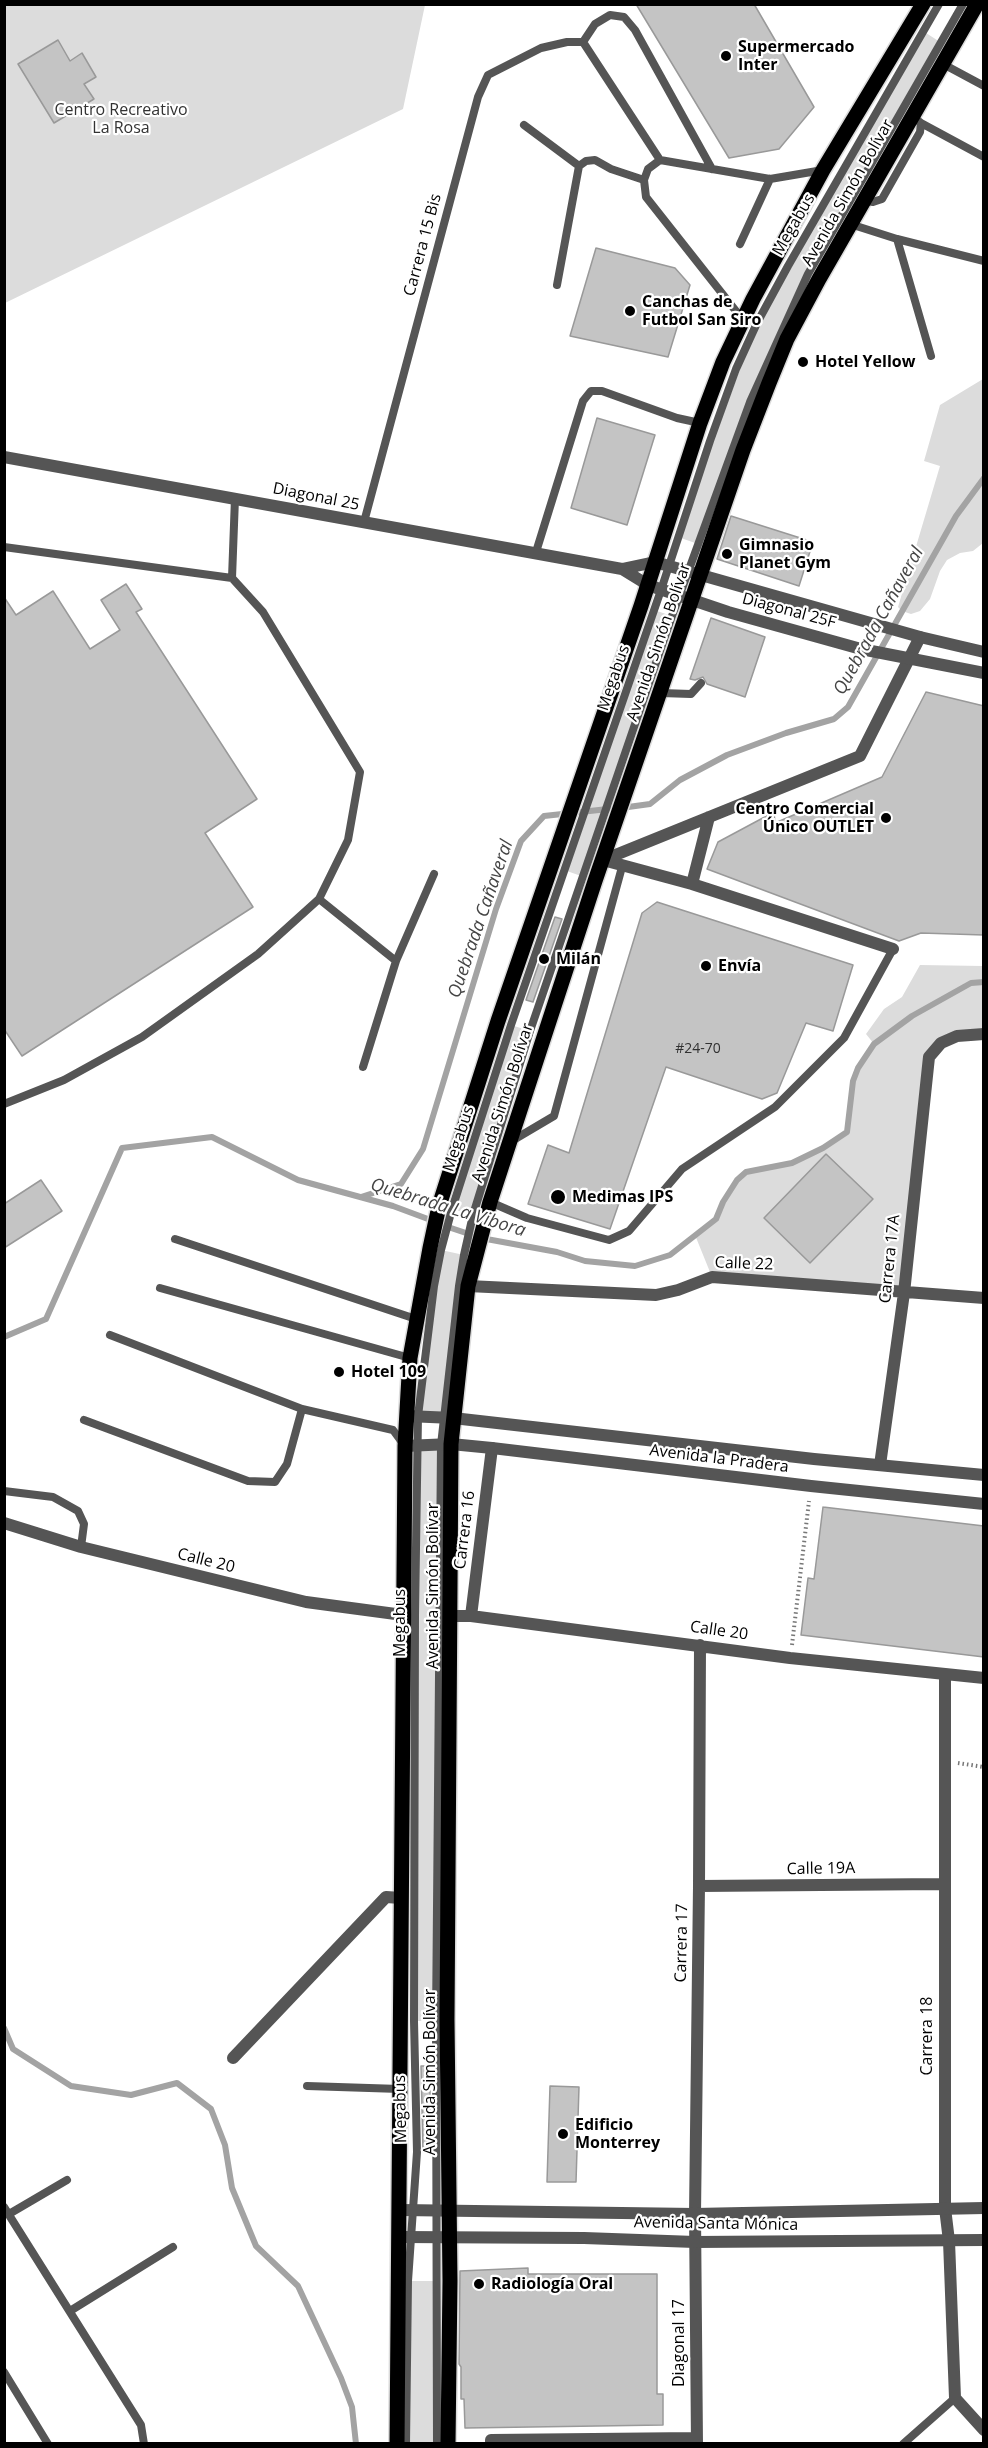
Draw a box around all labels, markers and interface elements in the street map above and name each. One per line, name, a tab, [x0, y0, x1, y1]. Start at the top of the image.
place label: Supermercado Inter	[738, 37, 855, 75]
marker: Supermercado Inter	[719, 49, 733, 63]
park label: Centro Recreativo La Rosa	[54, 100, 188, 138]
street label: Avenida Simón Bolívar	[798, 116, 898, 270]
street label: Megabus	[769, 191, 819, 259]
street label: Carrera 15 Bis	[400, 192, 446, 298]
place label: Canchas de Futbol San Siro	[642, 292, 761, 330]
marker: Canchas de Futbol San Siro	[623, 304, 637, 318]
place label: Hotel Yellow	[815, 352, 915, 372]
marker: Hotel Yellow	[796, 355, 810, 369]
street label: Diagonal 25	[271, 479, 361, 515]
place label: Gimnasio Planet Gym	[739, 535, 831, 573]
water label: Quebrada Cañaveral	[829, 543, 929, 699]
marker: Gimnasio Planet Gym	[720, 547, 734, 561]
street label: Avenida Simón Bolívar	[623, 560, 695, 724]
street label: Diagonal 25F	[740, 589, 838, 633]
street label: Megabus	[594, 643, 634, 713]
place label: Centro Comercial Único OUTLET	[735, 799, 874, 837]
marker: Centro Comercial Único OUTLET	[879, 811, 893, 825]
water label: Quebrada Cañaveral	[444, 837, 518, 1001]
place label: Milán	[556, 949, 601, 969]
marker: Milán	[537, 952, 551, 966]
place label: Envía	[718, 956, 761, 976]
marker: Envía	[699, 959, 713, 973]
street label: Avenida Simón Bolívar	[468, 1021, 538, 1185]
house number: #24-70	[675, 1041, 721, 1057]
street label: Megabus	[439, 1104, 479, 1174]
water label: Quebrada La Vibora	[368, 1174, 528, 1242]
place label: Medimas IPS	[572, 1187, 673, 1207]
marker: Medimas IPS	[549, 1188, 567, 1206]
street label: Carrera 17A	[876, 1214, 904, 1304]
street label: Calle 22	[714, 1253, 774, 1275]
place label: Hotel 109	[351, 1362, 426, 1382]
marker: Hotel 109	[332, 1365, 346, 1379]
street label: Avenida la Pradera	[648, 1441, 790, 1477]
street label: Carrera 16	[451, 1490, 479, 1570]
street label: Avenida Simón Bolívar	[423, 1503, 443, 1669]
street label: Calle 20	[175, 1545, 237, 1577]
street label: Megabus	[390, 1589, 410, 1657]
street label: Calle 20	[689, 1617, 749, 1645]
street label: Calle 19A	[787, 1859, 855, 1879]
street label: Carrera 17	[672, 1903, 692, 1983]
street label: Avenida Simón Bolívar	[420, 1989, 440, 2155]
street label: Carrera 18	[917, 1997, 937, 2075]
street label: Megabus	[391, 2075, 411, 2143]
place label: Edificio Monterrey	[575, 2115, 660, 2153]
marker: Edificio Monterrey	[556, 2127, 570, 2141]
street label: Avenida Santa Mónica	[634, 2213, 798, 2235]
place label: Radiología Oral	[491, 2274, 613, 2294]
marker: Radiología Oral	[472, 2277, 486, 2291]
street label: Diagonal 17	[669, 2299, 689, 2387]

